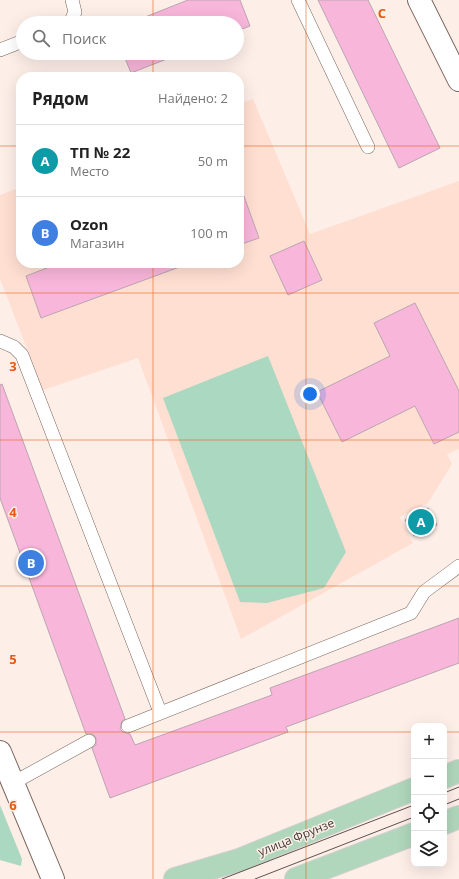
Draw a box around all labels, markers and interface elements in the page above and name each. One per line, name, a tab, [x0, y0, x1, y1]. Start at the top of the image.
text: C	[378, 4, 386, 22]
search box	[16, 16, 244, 60]
icon: search	[30, 27, 52, 49]
text: Поиск	[62, 28, 106, 48]
text: Рядом	[32, 87, 89, 110]
text: Найдено: 2	[158, 89, 228, 107]
text: ТП № 22	[70, 142, 130, 162]
text: A	[41, 152, 49, 170]
text: 50 m	[198, 152, 228, 170]
text: Место	[70, 162, 109, 180]
text: Ozon	[70, 214, 108, 234]
text: B	[41, 224, 49, 242]
text: 100 m	[190, 224, 228, 242]
text: Магазин	[70, 234, 125, 252]
text: 3	[9, 357, 17, 375]
your location	[300, 384, 320, 404]
text: 4	[9, 503, 17, 521]
pin: A	[408, 507, 434, 537]
pin: B	[18, 548, 44, 578]
text: 5	[9, 650, 17, 668]
map controls	[411, 723, 447, 867]
button: +	[411, 723, 447, 759]
button: −	[411, 759, 447, 795]
button: locate	[411, 795, 447, 831]
text: 6	[9, 796, 17, 814]
street label: улица Фрунзе	[255, 814, 337, 860]
button: layers	[411, 831, 447, 867]

